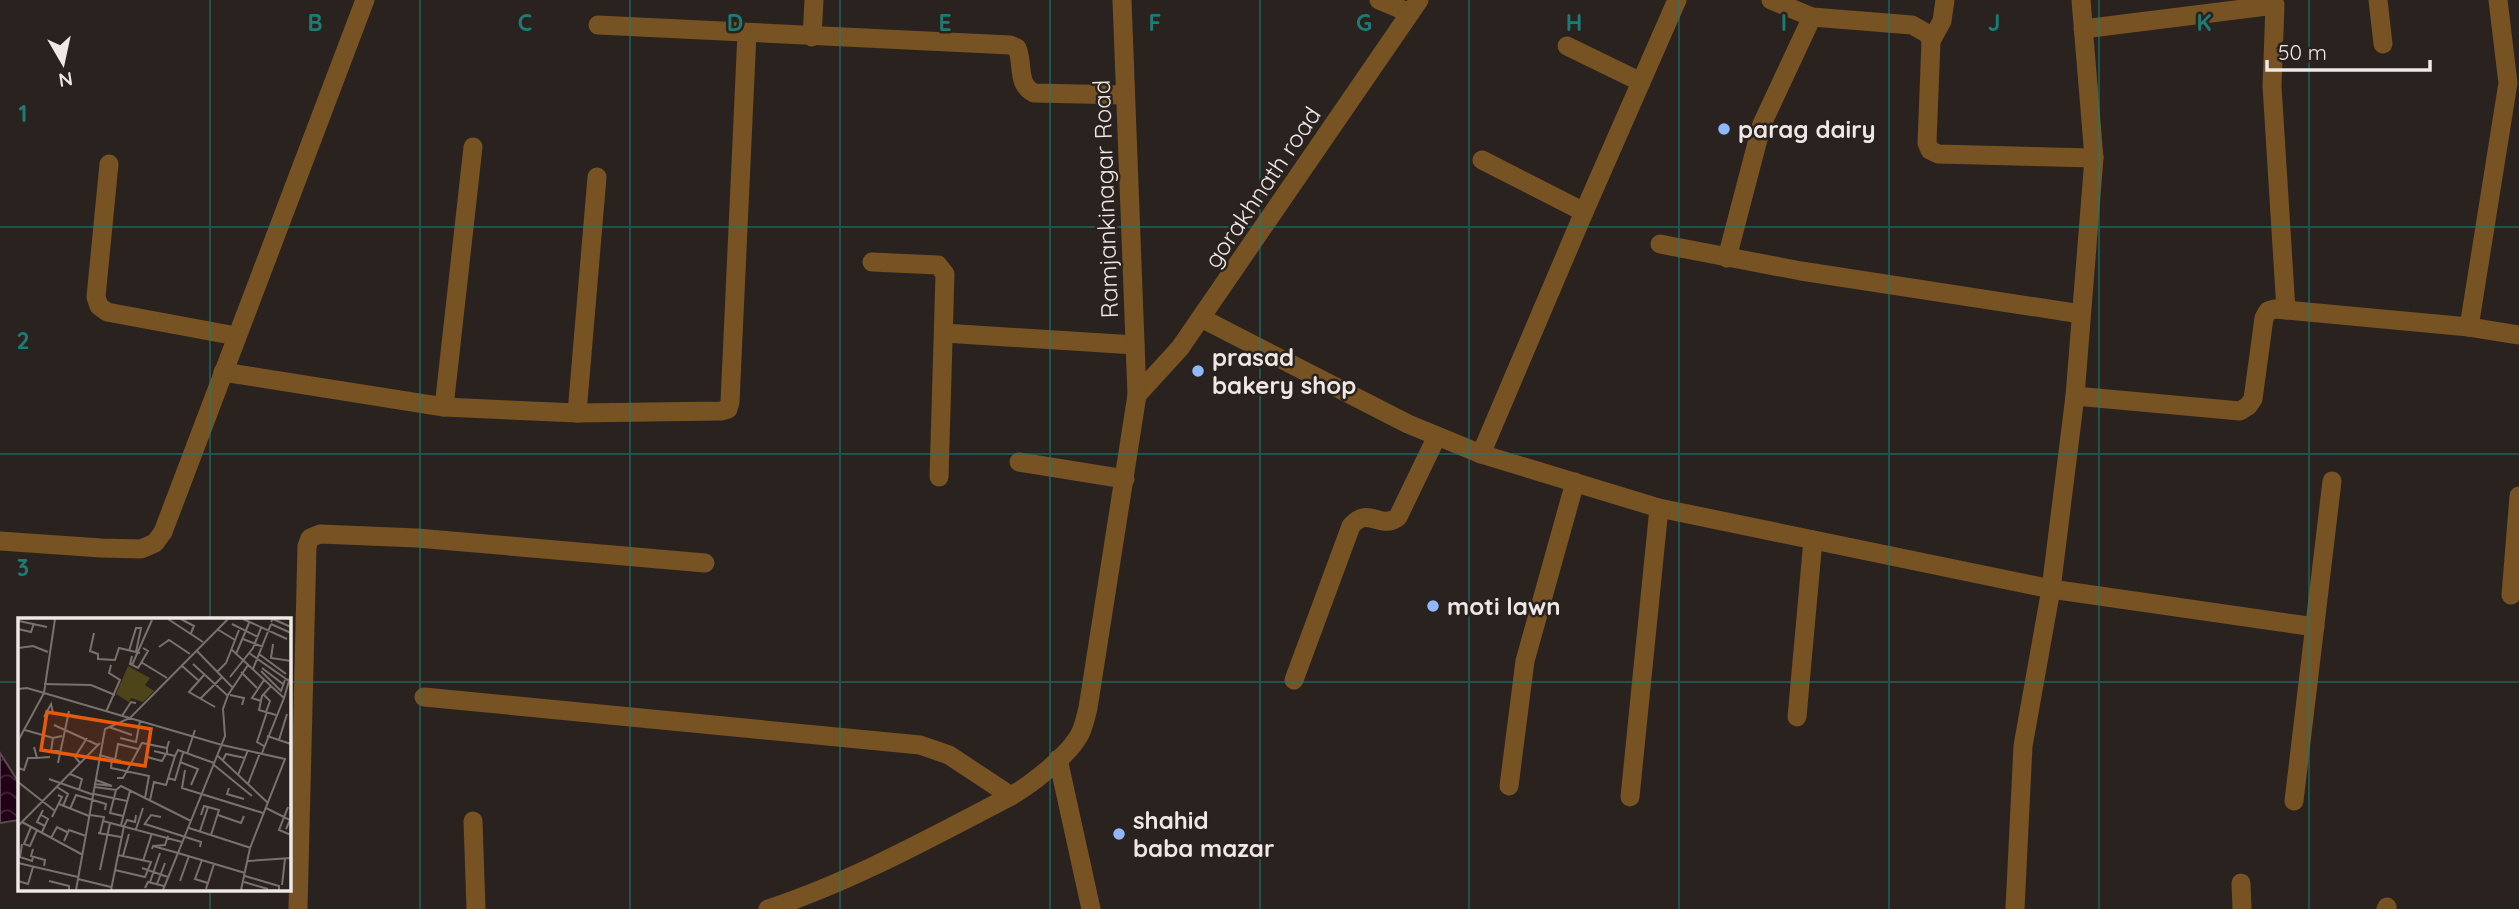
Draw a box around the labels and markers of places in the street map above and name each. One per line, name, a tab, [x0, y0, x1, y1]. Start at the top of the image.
place label: parag dairy	[1738, 114, 1876, 144]
marker: parag dairy	[1716, 121, 1732, 137]
place label: prasad bakery shop	[1212, 342, 1356, 400]
marker: prasad bakery shop	[1190, 363, 1206, 379]
place label: moti lawn	[1447, 591, 1560, 621]
marker: moti lawn	[1425, 598, 1441, 614]
place label: shahid baba mazar	[1133, 805, 1274, 863]
marker: shahid baba mazar	[1111, 826, 1127, 842]

